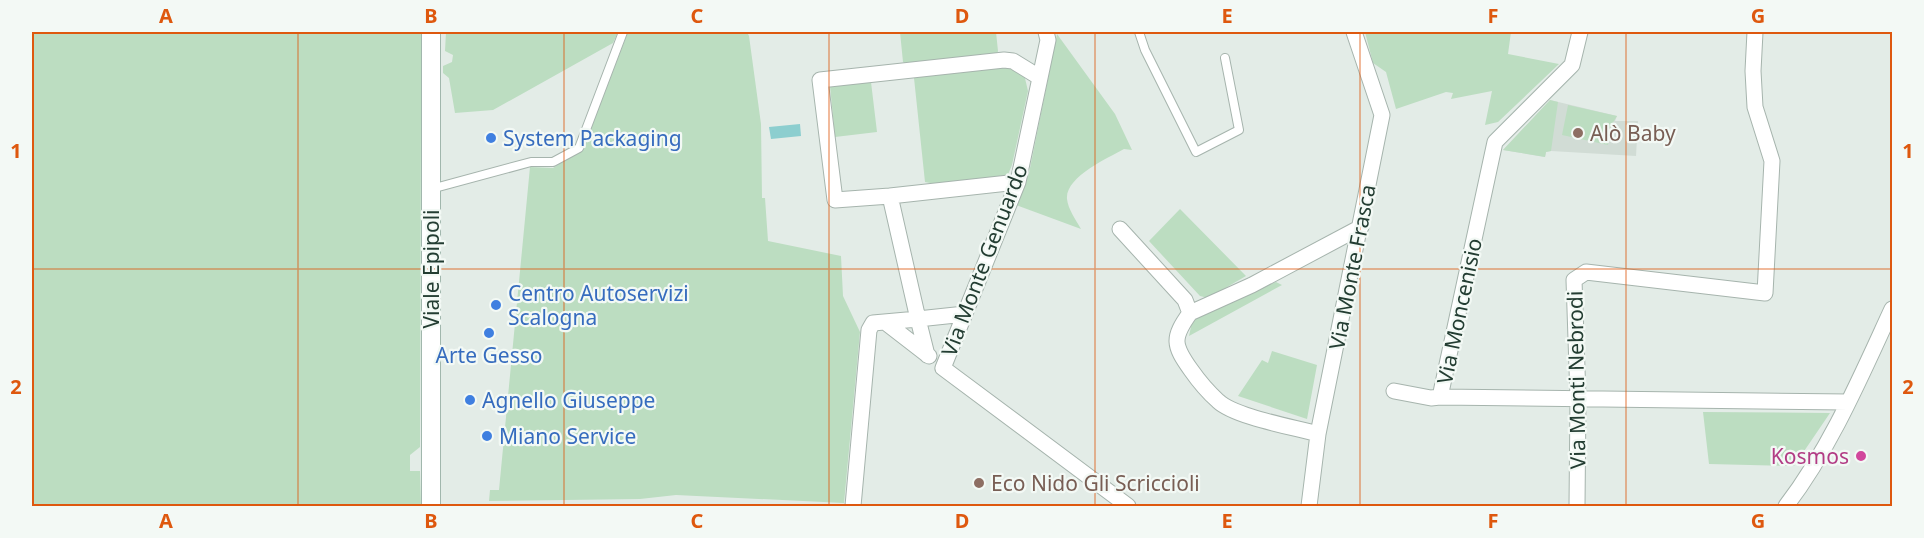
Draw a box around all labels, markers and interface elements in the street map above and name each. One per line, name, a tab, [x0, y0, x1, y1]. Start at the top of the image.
text: A	[159, 2, 173, 29]
text: B	[424, 2, 438, 29]
text: C	[691, 2, 704, 29]
text: D	[955, 2, 969, 29]
text: E	[1221, 2, 1233, 29]
text: F	[1488, 2, 1498, 29]
text: G	[1751, 2, 1765, 29]
place label: Alò Baby	[1590, 119, 1676, 147]
place label: System Packaging	[503, 124, 682, 152]
marker: Alò Baby	[1571, 126, 1585, 140]
marker: System Packaging	[484, 131, 498, 145]
text: 1	[10, 137, 22, 164]
text: 1	[1902, 137, 1914, 164]
street label: Via Monte Genuardo	[934, 160, 1034, 360]
street label: Via Monte Frasca	[1322, 182, 1382, 352]
street label: Viale Epipoli	[417, 210, 445, 329]
street label: Via Moncenisio	[1430, 235, 1488, 387]
place label: Centro Autoservizi Scalogna	[508, 279, 689, 331]
street label: Via Monti Nebrodi	[1560, 291, 1592, 469]
marker: Centro Autoservizi Scalogna	[489, 298, 503, 312]
marker: Arte Gesso	[482, 326, 496, 340]
place label: Arte Gesso	[436, 341, 542, 369]
text: 2	[10, 373, 22, 400]
text: 2	[1902, 373, 1914, 400]
place label: Agnello Giuseppe	[482, 386, 655, 414]
marker: Agnello Giuseppe	[463, 393, 477, 407]
place label: Miano Service	[499, 422, 636, 450]
marker: Miano Service	[480, 429, 494, 443]
place label: Kosmos	[1771, 442, 1849, 470]
marker: Kosmos	[1854, 449, 1868, 463]
place label: Eco Nido Gli Scriccioli	[991, 469, 1200, 497]
marker: Eco Nido Gli Scriccioli	[972, 476, 986, 490]
text: A	[159, 507, 173, 534]
text: B	[424, 507, 438, 534]
text: C	[691, 507, 704, 534]
text: D	[955, 507, 969, 534]
text: E	[1221, 507, 1233, 534]
text: F	[1488, 507, 1498, 534]
text: G	[1751, 507, 1765, 534]

